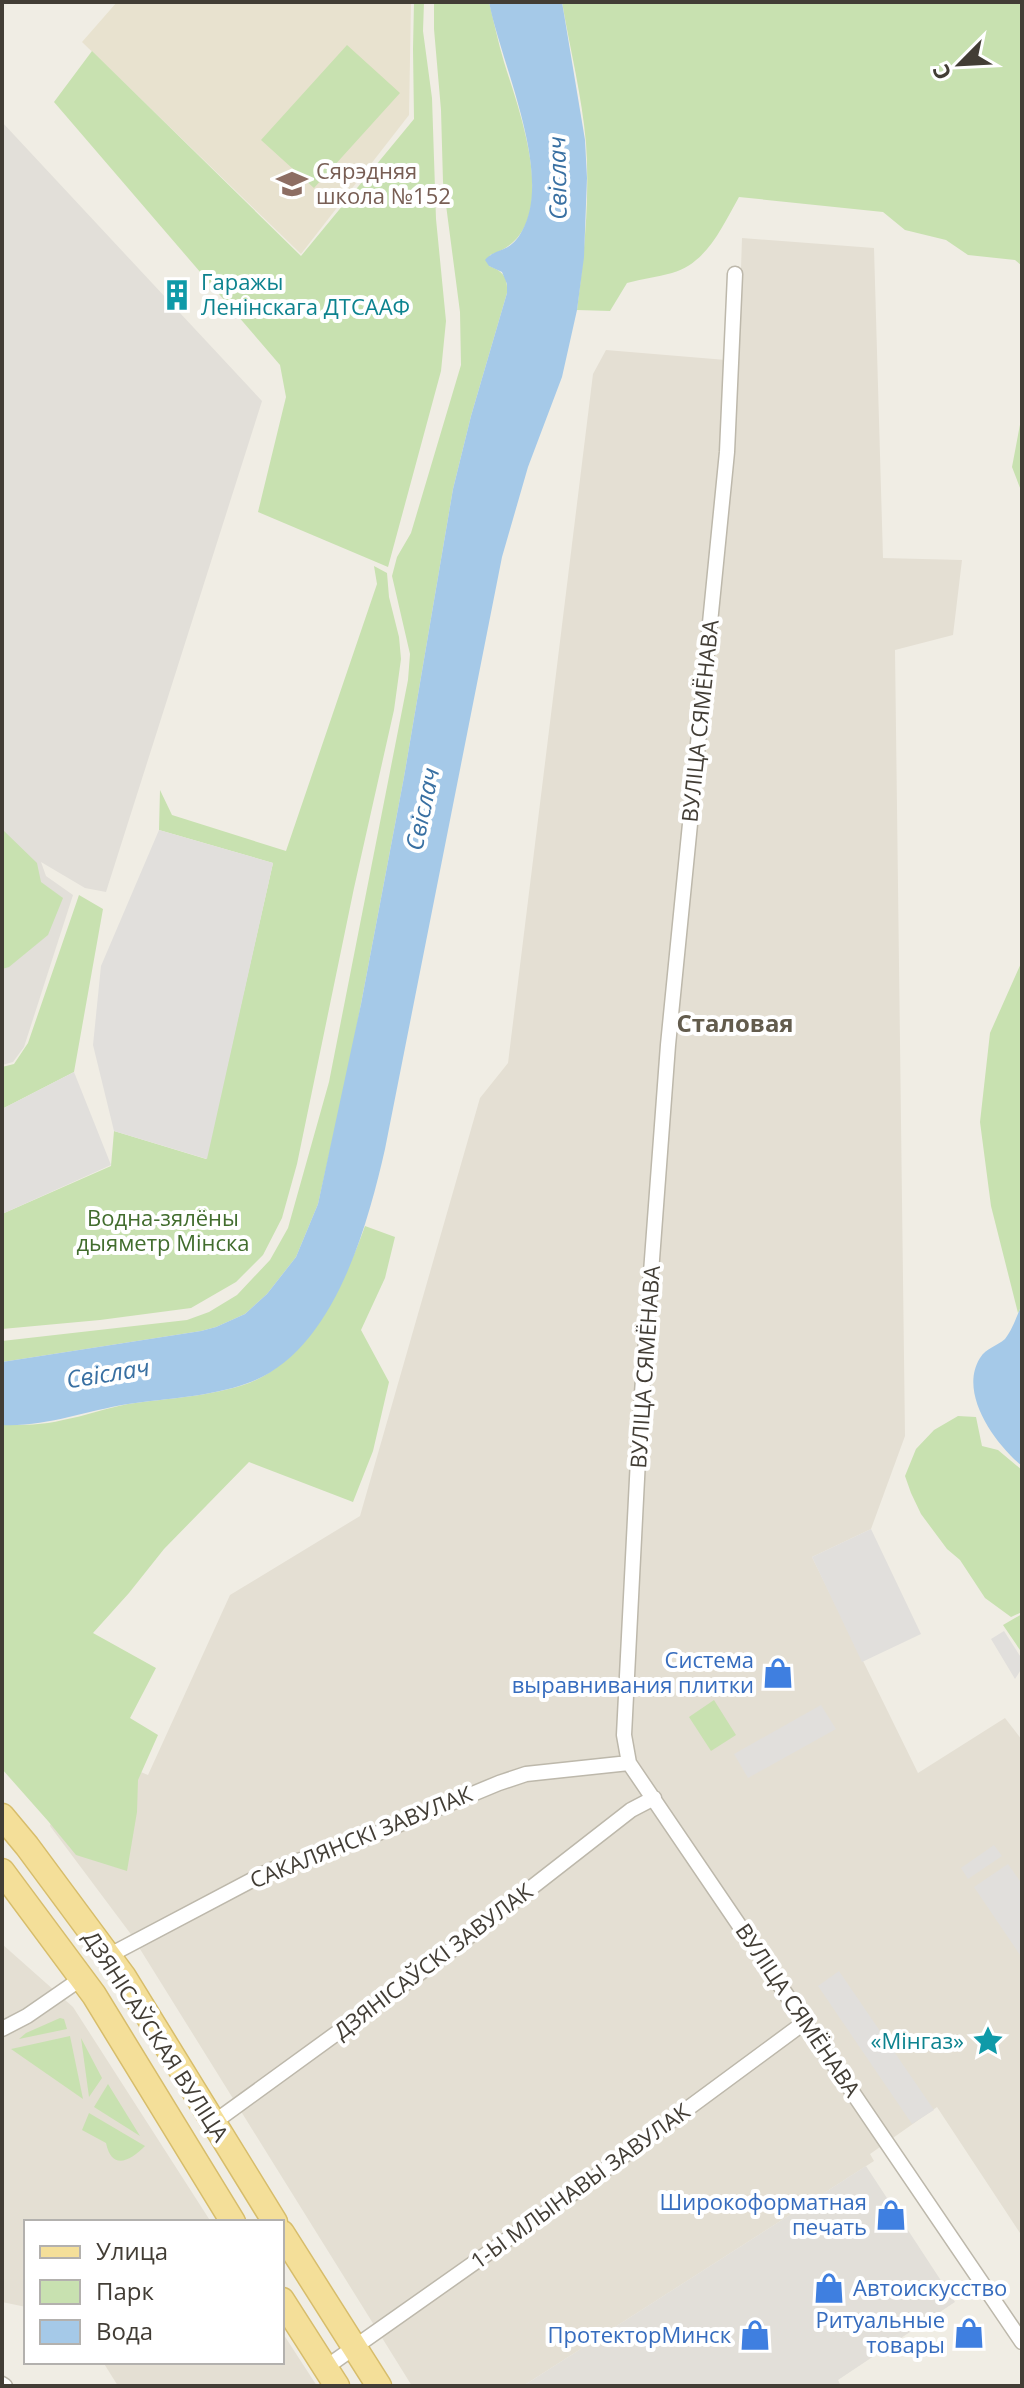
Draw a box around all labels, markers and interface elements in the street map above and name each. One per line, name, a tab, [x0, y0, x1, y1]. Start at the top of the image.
north arrow	[920, 24, 1000, 104]
text: С	[924, 60, 957, 85]
water label: Свіслач	[539, 136, 574, 220]
place label: Сярэдняя школа №152	[316, 155, 451, 210]
school or university icon: Сярэдняя школа №152	[275, 167, 309, 201]
place label: Гаражы Ленінскага ДТСААФ	[201, 266, 410, 321]
building icon: Гаражы Ленінскага ДТСААФ	[160, 278, 194, 312]
street label: ВУЛІЦА СЯМЁНАВА	[673, 618, 725, 824]
water label: Свіслач	[397, 764, 446, 853]
district label: Сталовая	[676, 1006, 794, 1039]
park label: Водна-зялёны дыяметр Мінска	[76, 1202, 250, 1257]
street label: ВУЛІЦА СЯМЁНАВА	[622, 1264, 666, 1469]
water label: Свіслач	[64, 1350, 152, 1395]
place label: Система выравнивания плитки	[512, 1644, 754, 1699]
shop icon: Система выравнивания плитки	[761, 1656, 795, 1690]
street label: САКАЛЯНСКІ ЗАВУЛАК	[245, 1778, 477, 1894]
street label: ДЗЯНІСАЎСКІ ЗАВУЛАК	[327, 1875, 539, 2045]
street label: ВУЛІЦА СЯМЁНАВА	[730, 1917, 868, 2102]
street label: ДЗЯНІСАЎСКАЯ ВУЛІЦА	[77, 1924, 236, 2147]
place icon: «Мінгаз»	[971, 2024, 1005, 2058]
place label: «Мінгаз»	[871, 2025, 964, 2055]
street label: 1-Ы МЛЫНАВЫ ЗАВУЛАК	[464, 2095, 695, 2275]
place label: Широкоформатная печать	[660, 2186, 867, 2241]
shop icon: Широкоформатная печать	[874, 2198, 908, 2232]
legend	[24, 2220, 284, 2364]
text: Улица	[96, 2234, 168, 2267]
shop icon: Автоискусство	[812, 2271, 846, 2305]
place label: Автоискусство	[853, 2272, 1007, 2302]
text: Парк	[96, 2274, 154, 2307]
place label: Ритуальные товары	[815, 2304, 945, 2359]
text: Вода	[96, 2314, 153, 2347]
shop icon: Ритуальные товары	[952, 2316, 986, 2350]
shop icon: ПротекторМинск	[738, 2318, 772, 2352]
place label: ПротекторМинск	[548, 2319, 732, 2349]

